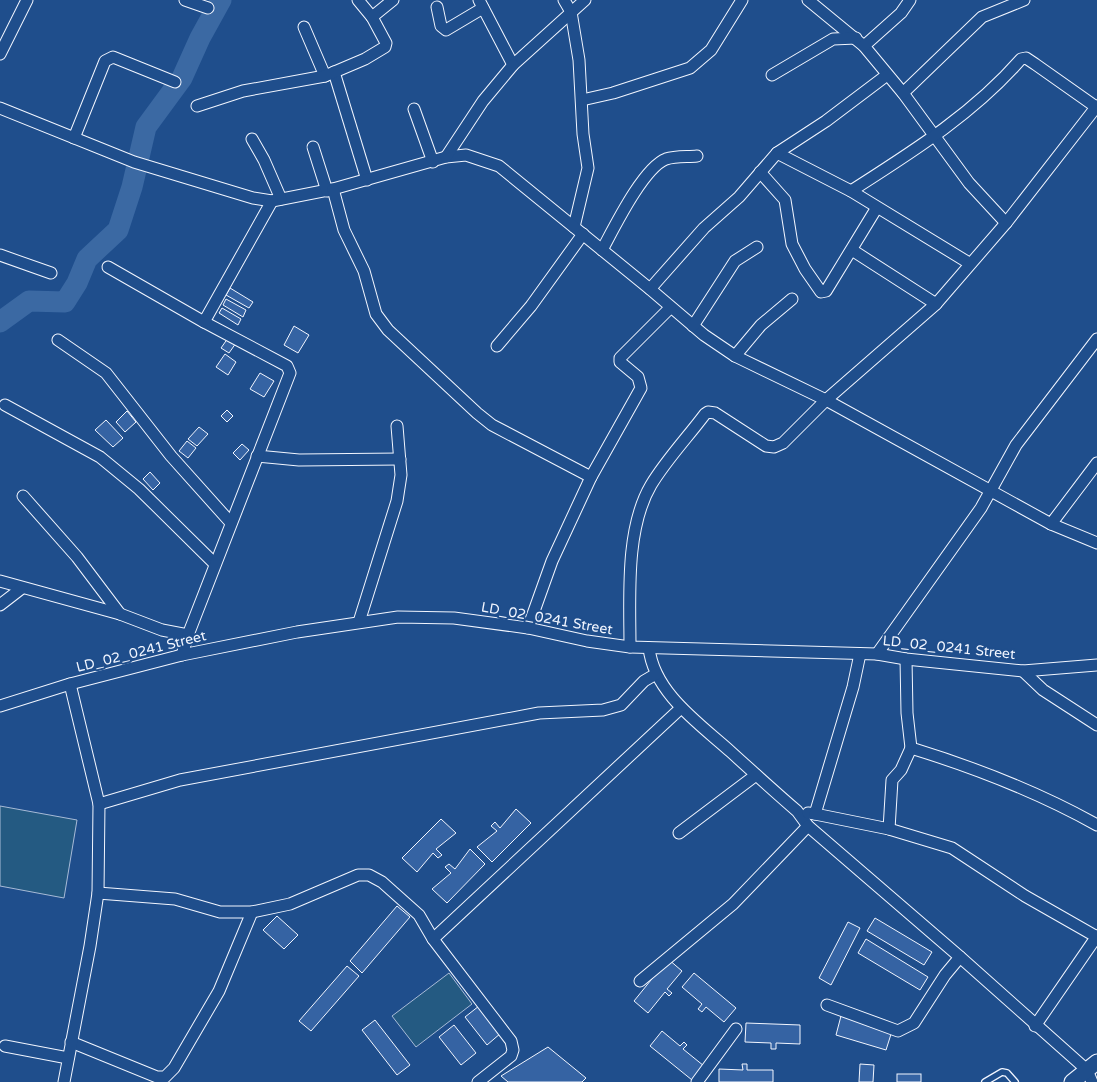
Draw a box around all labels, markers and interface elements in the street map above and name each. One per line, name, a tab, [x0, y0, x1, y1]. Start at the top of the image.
street label: LD_02_0241 Street	[480, 599, 615, 639]
street label: LD_02_0241 Street	[74, 627, 208, 676]
street label: LD_02_0241 Street	[882, 632, 1017, 663]

